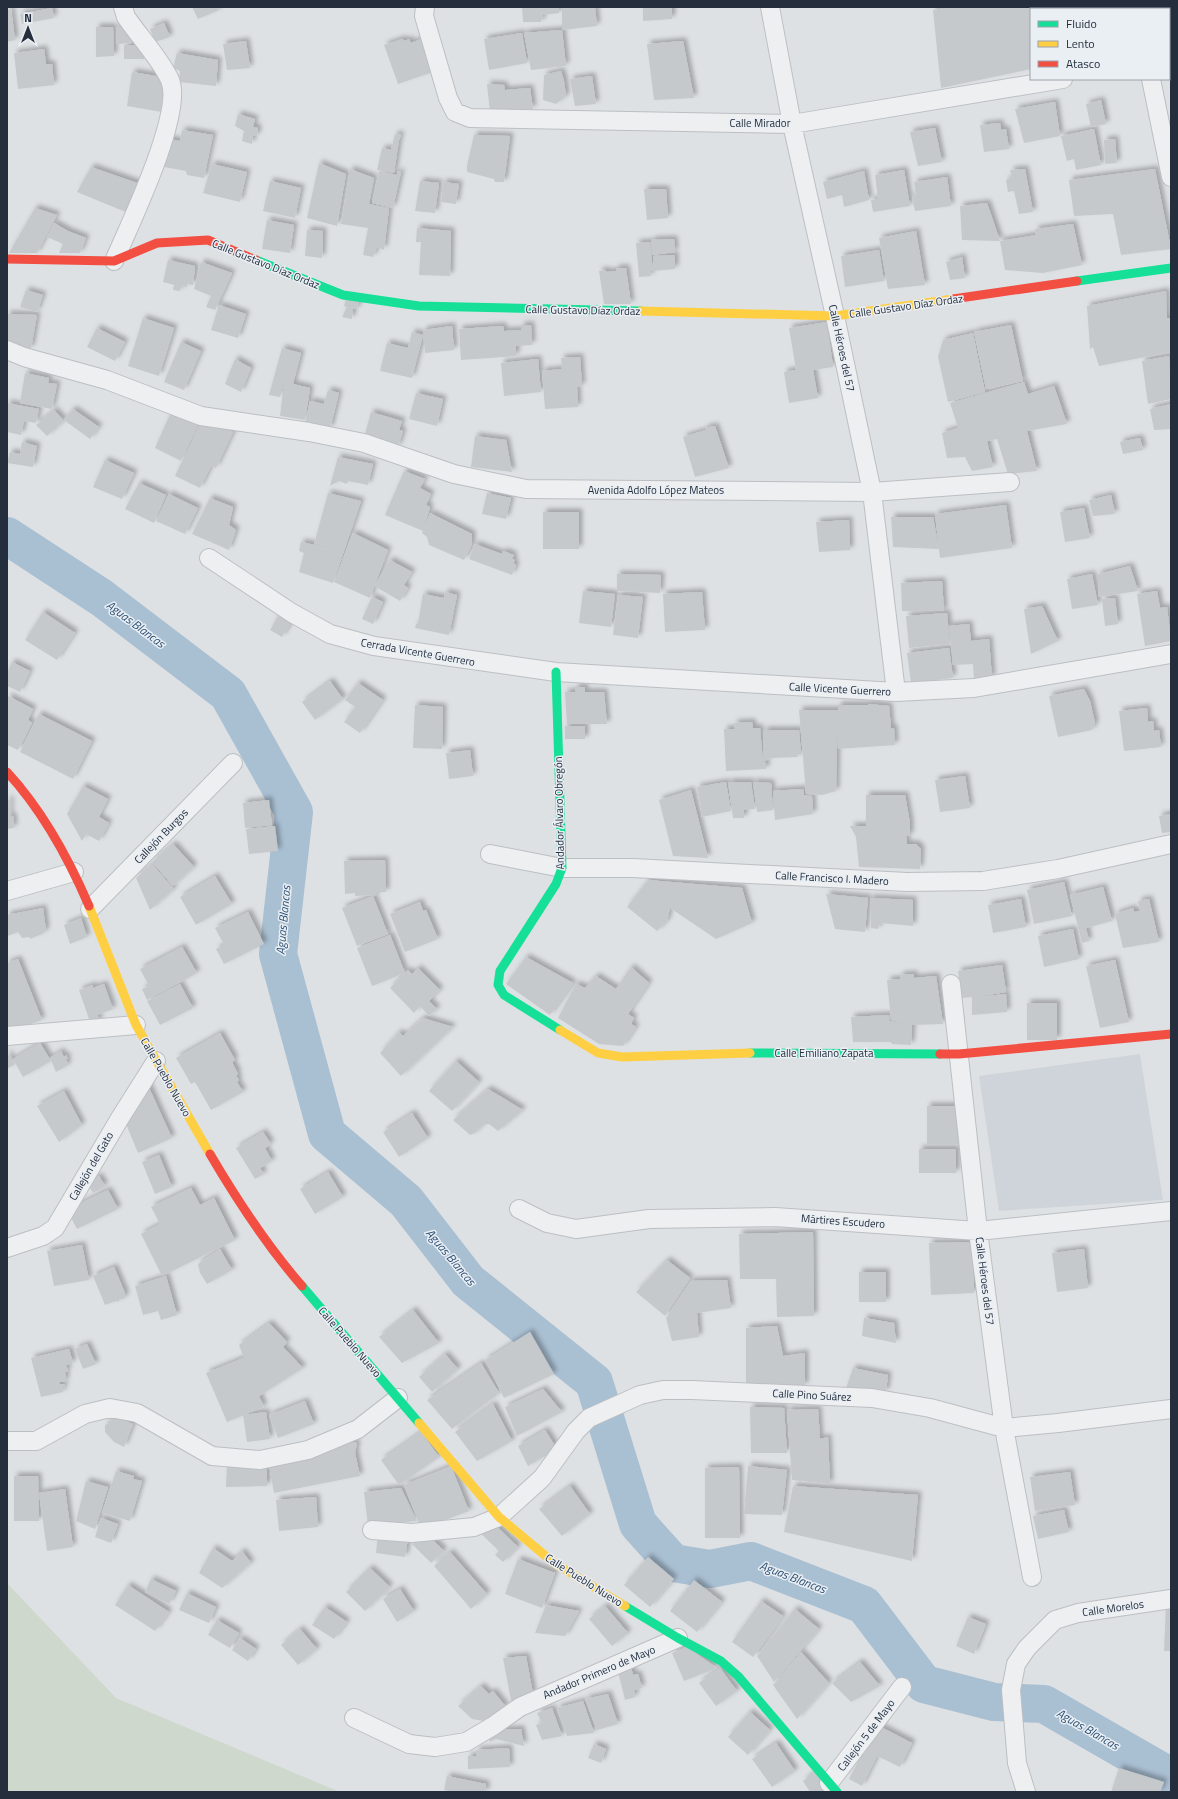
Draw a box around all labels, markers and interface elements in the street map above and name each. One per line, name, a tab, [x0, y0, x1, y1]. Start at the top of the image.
north arrow	[8, 8, 48, 48]
legend	[1030, 8, 1170, 80]
text: N	[24, 10, 32, 26]
text: Fluido	[1066, 14, 1097, 33]
text: Lento	[1066, 34, 1095, 53]
text: Atasco	[1066, 54, 1100, 73]
street label: Calle Mirador	[730, 115, 791, 131]
street label: Calle Gustavo Díaz Ordaz	[210, 235, 322, 293]
street label: Calle Gustavo Díaz Ordaz	[848, 290, 964, 322]
street label: Calle Gustavo Díaz Ordaz	[526, 301, 640, 319]
street label: Calle Héroes del 57	[825, 303, 859, 393]
street label: Avenida Adolfo López Mateos	[588, 482, 724, 498]
water label: Aguas Blancas	[103, 596, 170, 653]
street label: Cerrada Vicente Guerrero	[360, 634, 477, 670]
street label: Calle Vicente Guerrero	[789, 678, 892, 700]
street label: Andador Álvaro Obregón	[550, 756, 568, 870]
street label: Callejón Burgos	[130, 805, 192, 867]
street label: Calle Francisco I. Madero	[775, 867, 889, 889]
water label: Aguas Blancas	[271, 884, 296, 955]
street label: Calle Pueblo Nuevo	[137, 1035, 195, 1120]
street label: Calle Emiliano Zapata	[775, 1045, 874, 1061]
street label: Callejón del Gato	[65, 1129, 117, 1203]
street label: Mártires Escudero	[800, 1210, 886, 1232]
water label: Aguas Blancas	[421, 1224, 481, 1290]
street label: Calle Héroes del 57	[972, 1236, 998, 1326]
street label: Calle Pueblo Nuevo	[315, 1303, 385, 1381]
street label: Calle Pino Suárez	[772, 1385, 852, 1405]
street label: Calle Pueblo Nuevo	[542, 1550, 626, 1610]
water label: Aguas Blancas	[757, 1556, 830, 1599]
street label: Calle Morelos	[1081, 1596, 1145, 1620]
street label: Andador Primero de Mayo	[540, 1641, 658, 1703]
street label: Callejón 5 de Mayo	[833, 1695, 899, 1774]
water label: Aguas Blancas	[1053, 1703, 1124, 1755]

